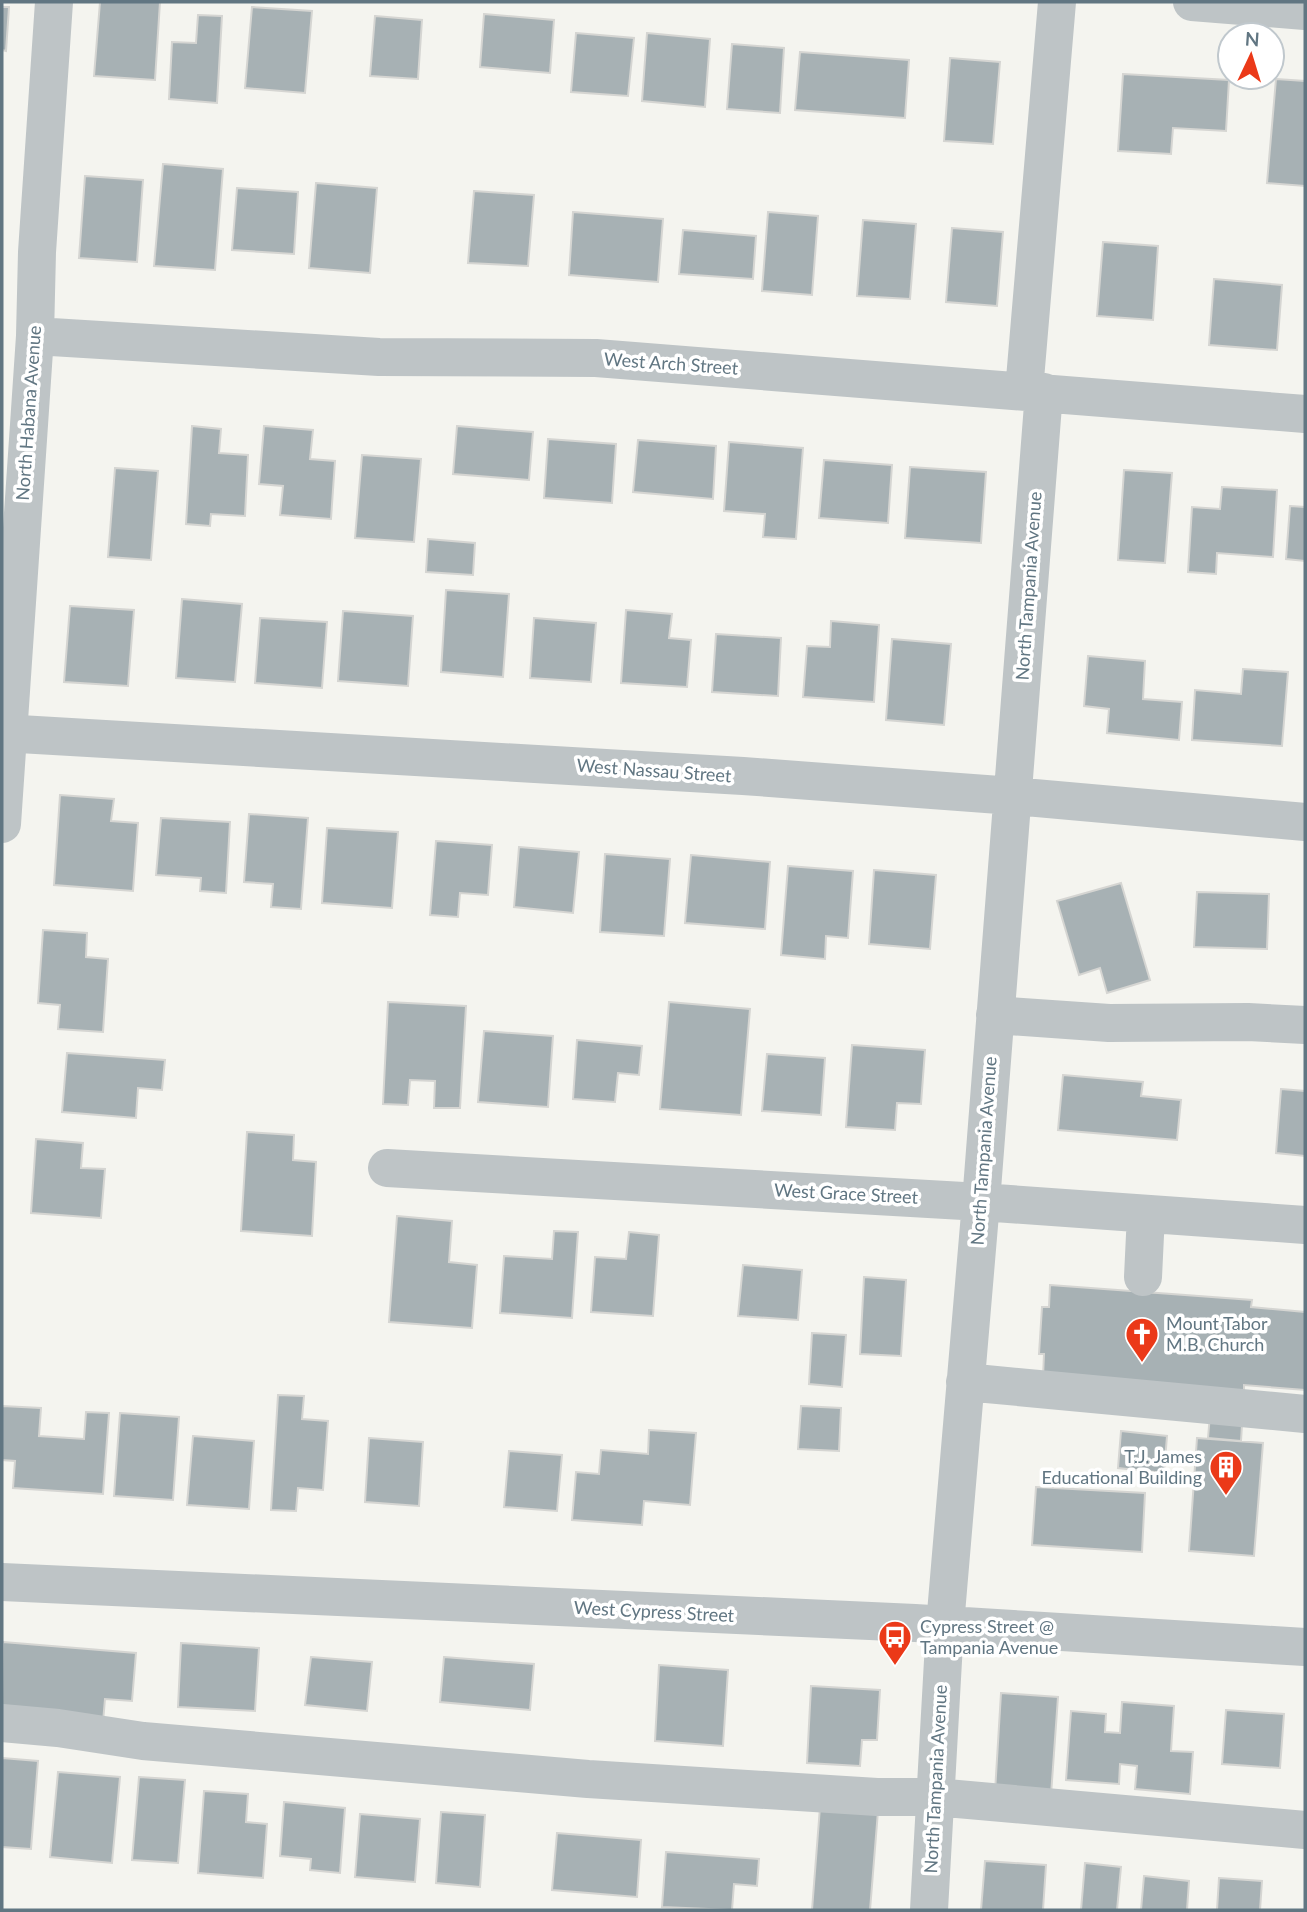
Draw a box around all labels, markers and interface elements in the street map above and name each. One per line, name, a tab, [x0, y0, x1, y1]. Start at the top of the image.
north arrow	[1216, 21, 1286, 91]
text: N	[1244, 27, 1260, 51]
street label: North Habana Avenue	[11, 325, 45, 501]
street label: West Arch Street	[603, 347, 739, 379]
street label: North Tampania Avenue	[1010, 491, 1046, 681]
street label: West Nassau Street	[576, 754, 733, 786]
street label: North Tampania Avenue	[965, 1056, 1001, 1246]
street label: West Grace Street	[773, 1178, 919, 1208]
place label: Mount Tabor M.B. Church	[1166, 1312, 1268, 1355]
church icon: Mount Tabor M.B. Church	[1123, 1315, 1161, 1364]
place label: T.J. James Educational Building	[1041, 1445, 1202, 1488]
building icon: T.J. James Educational Building	[1207, 1448, 1245, 1497]
street label: West Cypress Street	[573, 1596, 735, 1626]
place label: Cypress Street @ Tampania Avenue	[920, 1615, 1058, 1658]
bus stop icon: Cypress Street @ Tampania Avenue	[876, 1618, 914, 1667]
street label: North Tampania Avenue	[919, 1684, 951, 1874]

